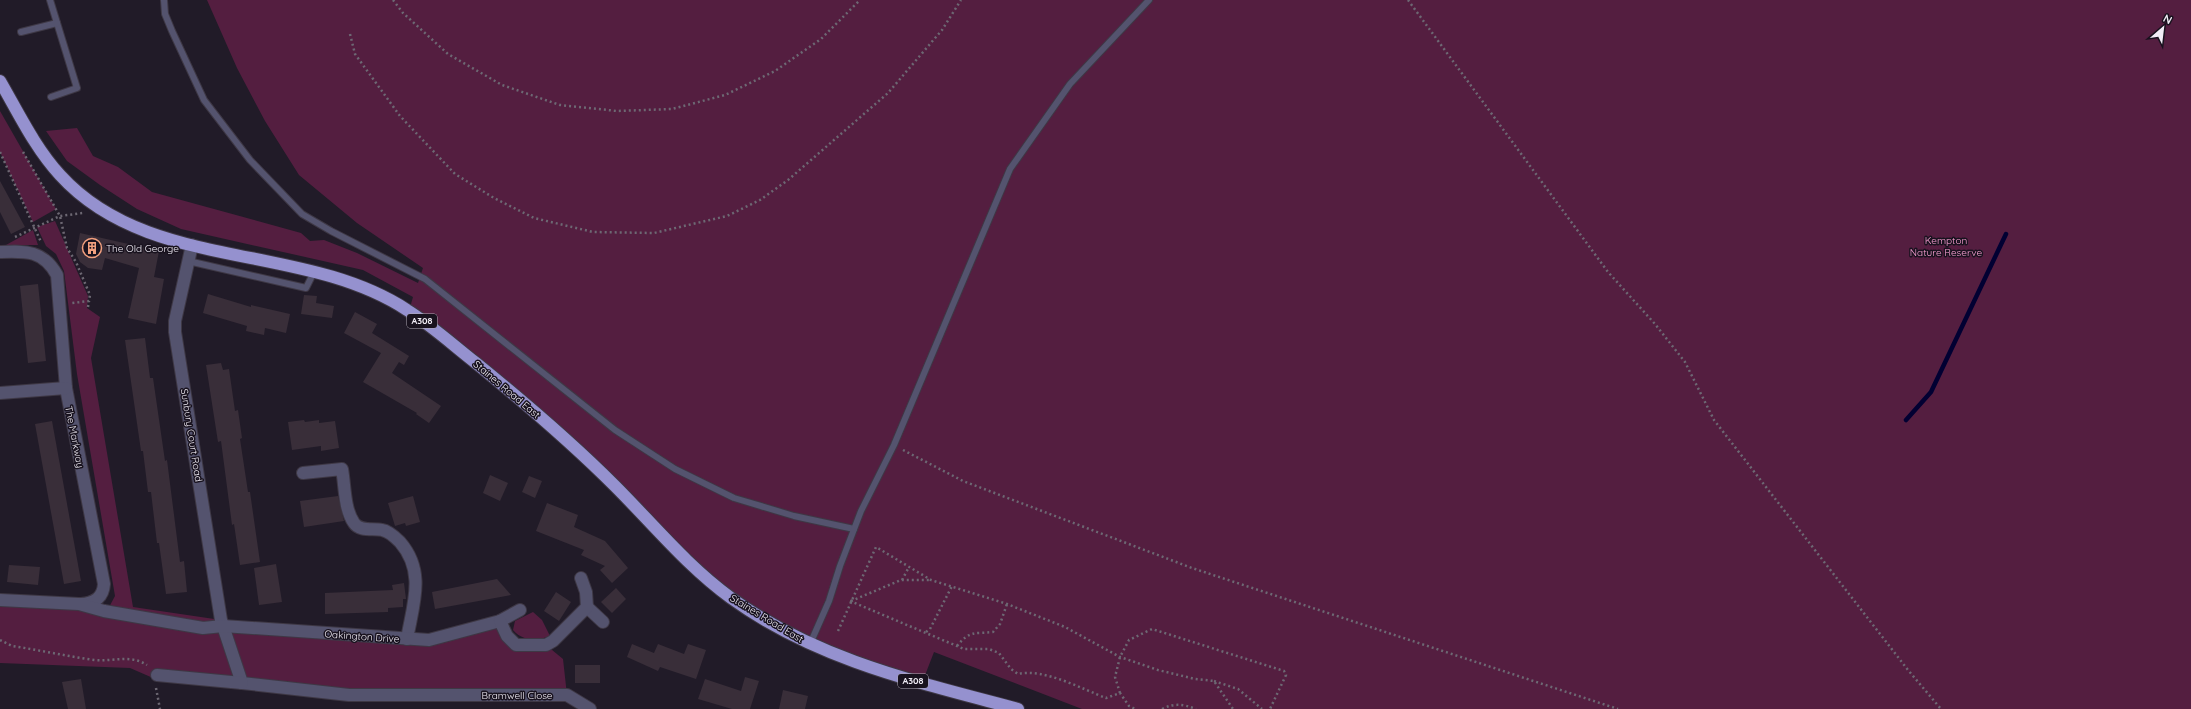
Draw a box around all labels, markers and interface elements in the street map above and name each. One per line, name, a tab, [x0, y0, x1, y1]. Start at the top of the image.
north arrow	[2143, 8, 2183, 48]
text: N	[2161, 11, 2175, 27]
park label: Kempton Nature Reserve	[1910, 234, 1983, 259]
building icon: The Old George	[81, 237, 103, 259]
place label: The Old George	[106, 242, 179, 255]
road number: A308	[407, 314, 437, 328]
street label: Staines Road East	[471, 358, 543, 422]
street label: Sunbury Court Road	[178, 388, 205, 483]
street label: The Markway	[62, 405, 87, 469]
street label: Staines Road East	[728, 591, 806, 646]
street label: Oakington Drive	[324, 627, 400, 646]
road number: A308	[898, 674, 928, 688]
street label: Bramwell Close	[481, 689, 553, 702]

